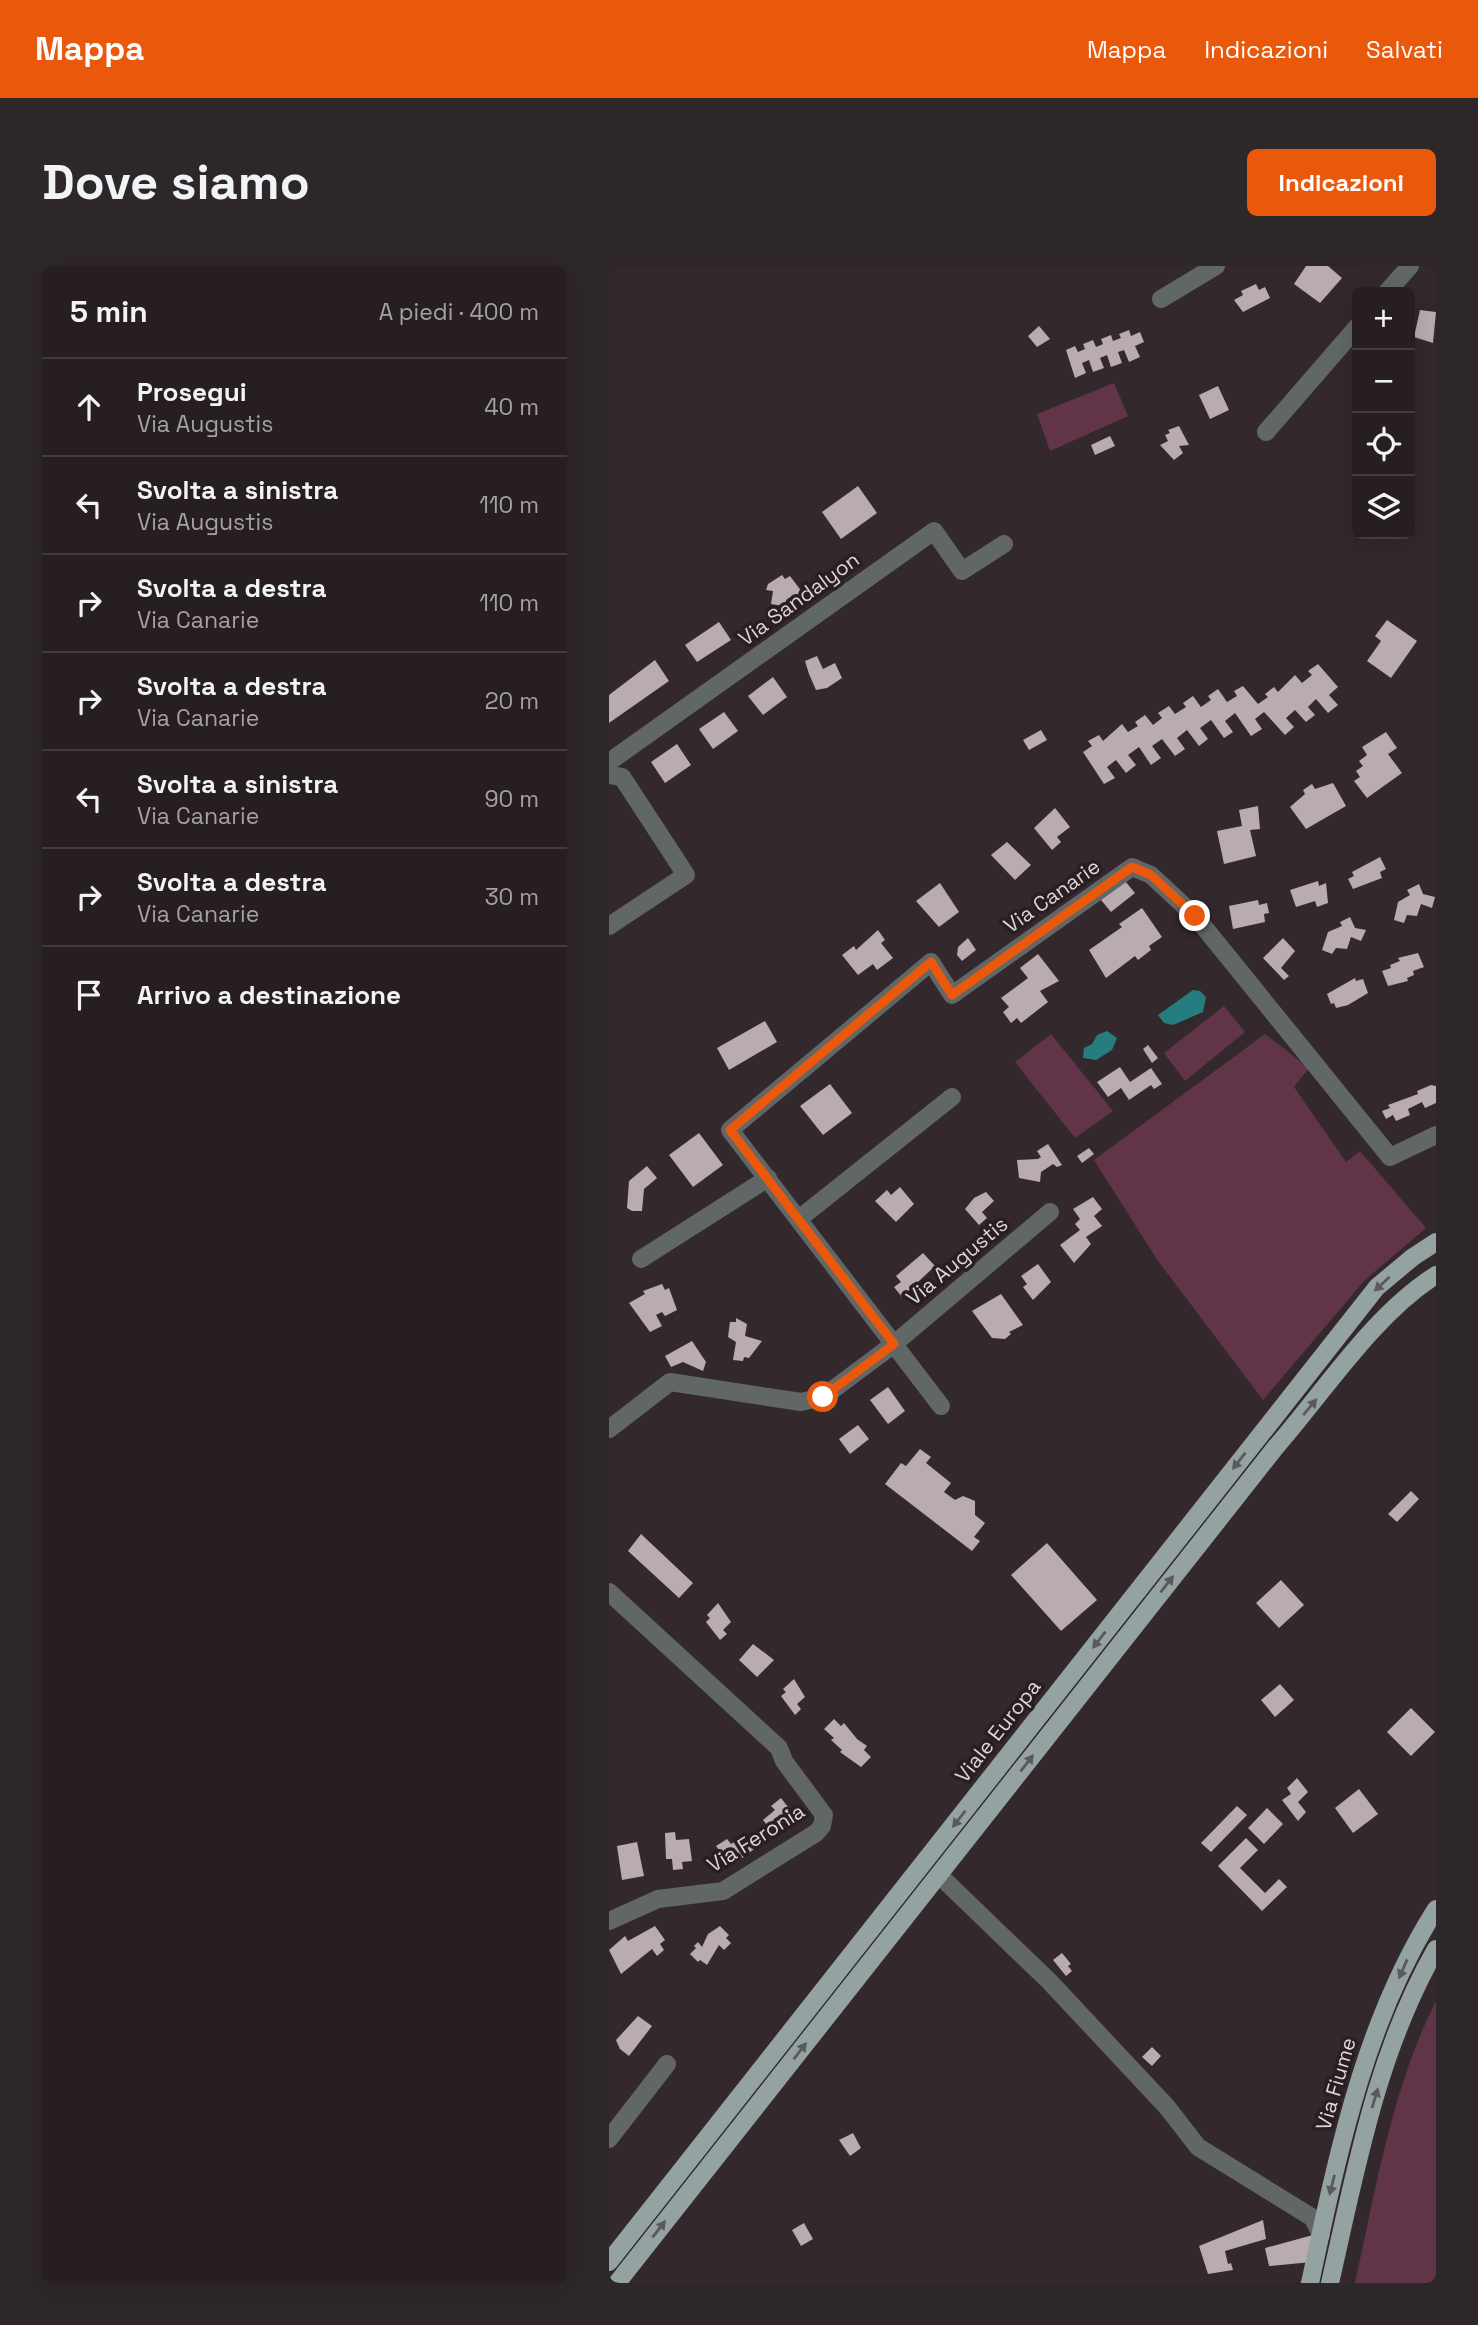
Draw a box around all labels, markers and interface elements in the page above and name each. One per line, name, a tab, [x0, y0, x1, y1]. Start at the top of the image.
text: Mappa	[35, 28, 144, 70]
text: Mappa	[1087, 34, 1166, 65]
text: Indicazioni	[1204, 34, 1328, 65]
text: Salvati	[1366, 34, 1443, 65]
button: Indicazioni	[1247, 149, 1436, 216]
text: Dove siamo	[42, 151, 310, 213]
map controls	[1352, 287, 1415, 539]
button: +	[1352, 287, 1415, 350]
text: 5 min	[70, 292, 148, 331]
text: A piedi · 400 m	[379, 297, 539, 327]
button: −	[1352, 350, 1415, 413]
text: Prosegui	[137, 375, 247, 409]
icon: ahead	[70, 388, 108, 426]
text: 40 m	[484, 392, 539, 422]
text: Via Augustis	[137, 409, 273, 439]
button: locate	[1352, 413, 1415, 476]
text: Svolta a sinistra	[137, 473, 338, 507]
button: layers	[1352, 476, 1415, 539]
icon: left	[70, 486, 108, 524]
text: 110 m	[479, 490, 539, 520]
text: Via Augustis	[137, 507, 273, 537]
street label: Via Sandalyon	[733, 546, 864, 652]
text: Svolta a destra	[137, 571, 326, 605]
icon: right	[70, 584, 108, 622]
text: 110 m	[479, 588, 539, 618]
text: Via Canarie	[137, 605, 259, 635]
text: Svolta a destra	[137, 669, 326, 703]
icon: right	[70, 682, 108, 720]
text: 20 m	[485, 686, 539, 716]
text: Via Canarie	[137, 703, 259, 733]
text: Svolta a sinistra	[137, 767, 338, 801]
icon: left	[70, 780, 108, 818]
text: 90 m	[484, 784, 539, 814]
text: Via Canarie	[137, 801, 259, 831]
street label: Via Canarie	[998, 853, 1105, 939]
text: Svolta a destra	[137, 865, 326, 899]
icon: right	[70, 878, 108, 916]
text: 30 m	[485, 882, 539, 912]
text: Via Canarie	[137, 899, 259, 929]
route end	[1179, 900, 1210, 931]
icon: arrive	[70, 976, 108, 1014]
text: Arrivo a destinazione	[137, 978, 401, 1012]
street label: Via Augustis	[900, 1210, 1013, 1311]
one-way arrow	[1374, 1275, 1391, 1291]
route start	[807, 1381, 838, 1412]
one-way arrow	[1302, 1399, 1317, 1416]
one-way arrow	[1232, 1451, 1247, 1469]
one-way arrow	[1160, 1576, 1175, 1594]
one-way arrow	[1091, 1630, 1106, 1648]
street label: Viale Europa	[949, 1674, 1046, 1788]
one-way arrow	[1019, 1755, 1034, 1773]
street label: Via Feronia	[702, 1797, 809, 1878]
one-way arrow	[951, 1809, 966, 1827]
one-way arrow	[1397, 1959, 1409, 1979]
street label: Via Fiume	[1309, 2034, 1362, 2133]
one-way arrow	[793, 2042, 808, 2060]
one-way arrow	[1370, 2087, 1380, 2108]
one-way arrow	[1326, 2174, 1337, 2196]
one-way arrow	[652, 2221, 667, 2239]

